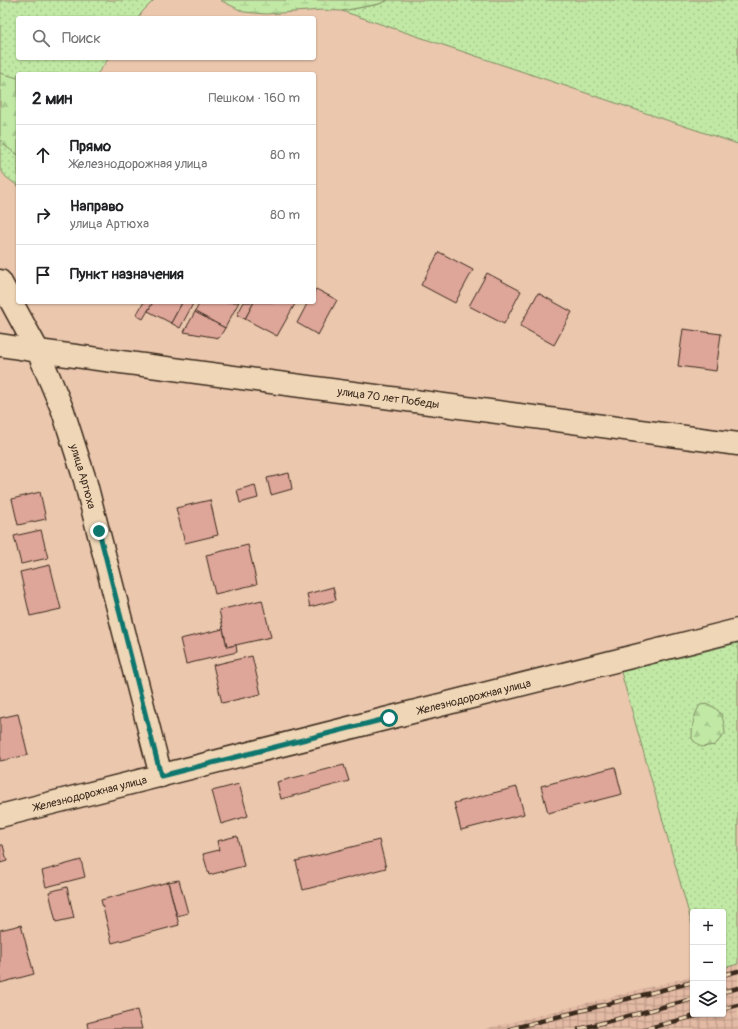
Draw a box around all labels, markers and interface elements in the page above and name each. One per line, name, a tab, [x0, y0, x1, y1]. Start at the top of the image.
search box	[16, 16, 316, 60]
icon: search	[30, 27, 52, 49]
text: Поиск	[62, 29, 101, 48]
text: 2 мин	[32, 88, 72, 109]
text: Пешком · 160 m	[209, 90, 300, 106]
text: Прямо	[70, 137, 111, 156]
icon: ahead	[32, 144, 54, 166]
text: 80 m	[270, 147, 300, 163]
text: Железнодорожная улица	[70, 156, 207, 172]
text: Направо	[70, 197, 124, 216]
icon: right	[32, 204, 54, 226]
text: 80 m	[270, 207, 300, 223]
text: улица Артюха	[70, 216, 149, 232]
icon: arrive	[32, 264, 54, 286]
text: Пункт назначения	[70, 265, 184, 284]
street label: улица 70 лет Победы	[336, 384, 440, 411]
street label: улица Артюха	[67, 441, 99, 510]
route end	[90, 522, 108, 540]
street label: Железнодорожная улица	[414, 676, 532, 718]
route start	[380, 709, 398, 727]
street label: Железнодорожная улица	[30, 773, 148, 814]
map controls	[690, 909, 726, 1017]
button: +	[690, 909, 726, 945]
button: −	[690, 945, 726, 981]
button: layers	[690, 981, 726, 1017]

